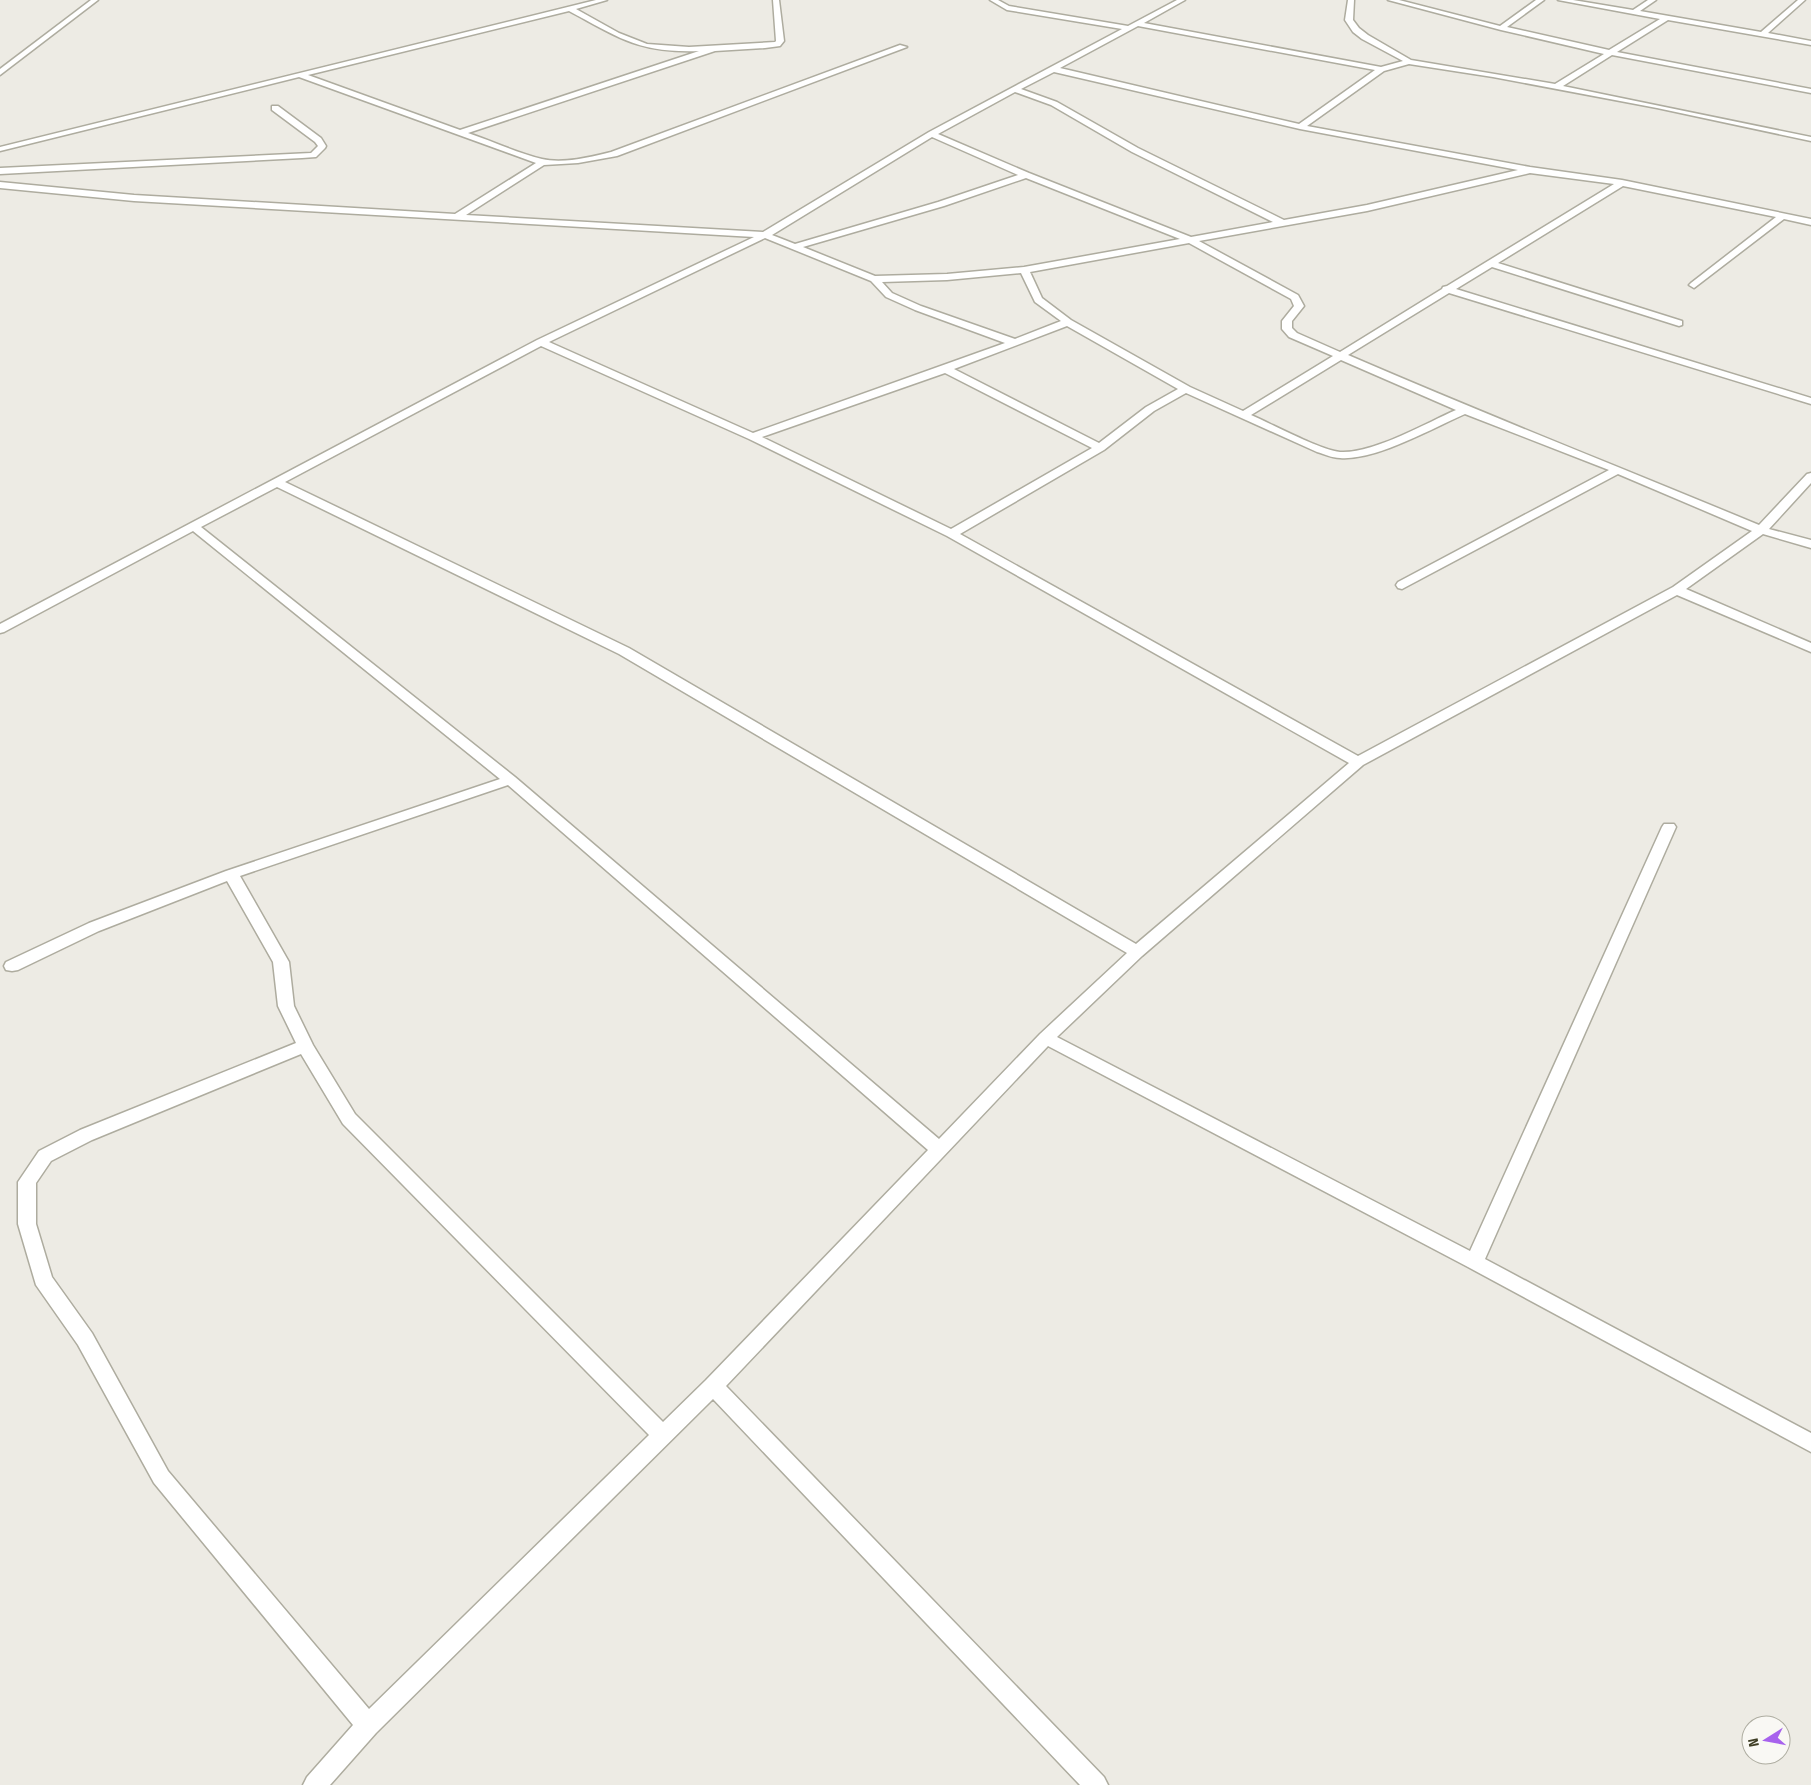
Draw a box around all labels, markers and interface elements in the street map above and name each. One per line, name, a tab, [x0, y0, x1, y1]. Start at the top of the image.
north arrow	[1741, 1715, 1791, 1765]
text: N	[1745, 1737, 1763, 1748]

